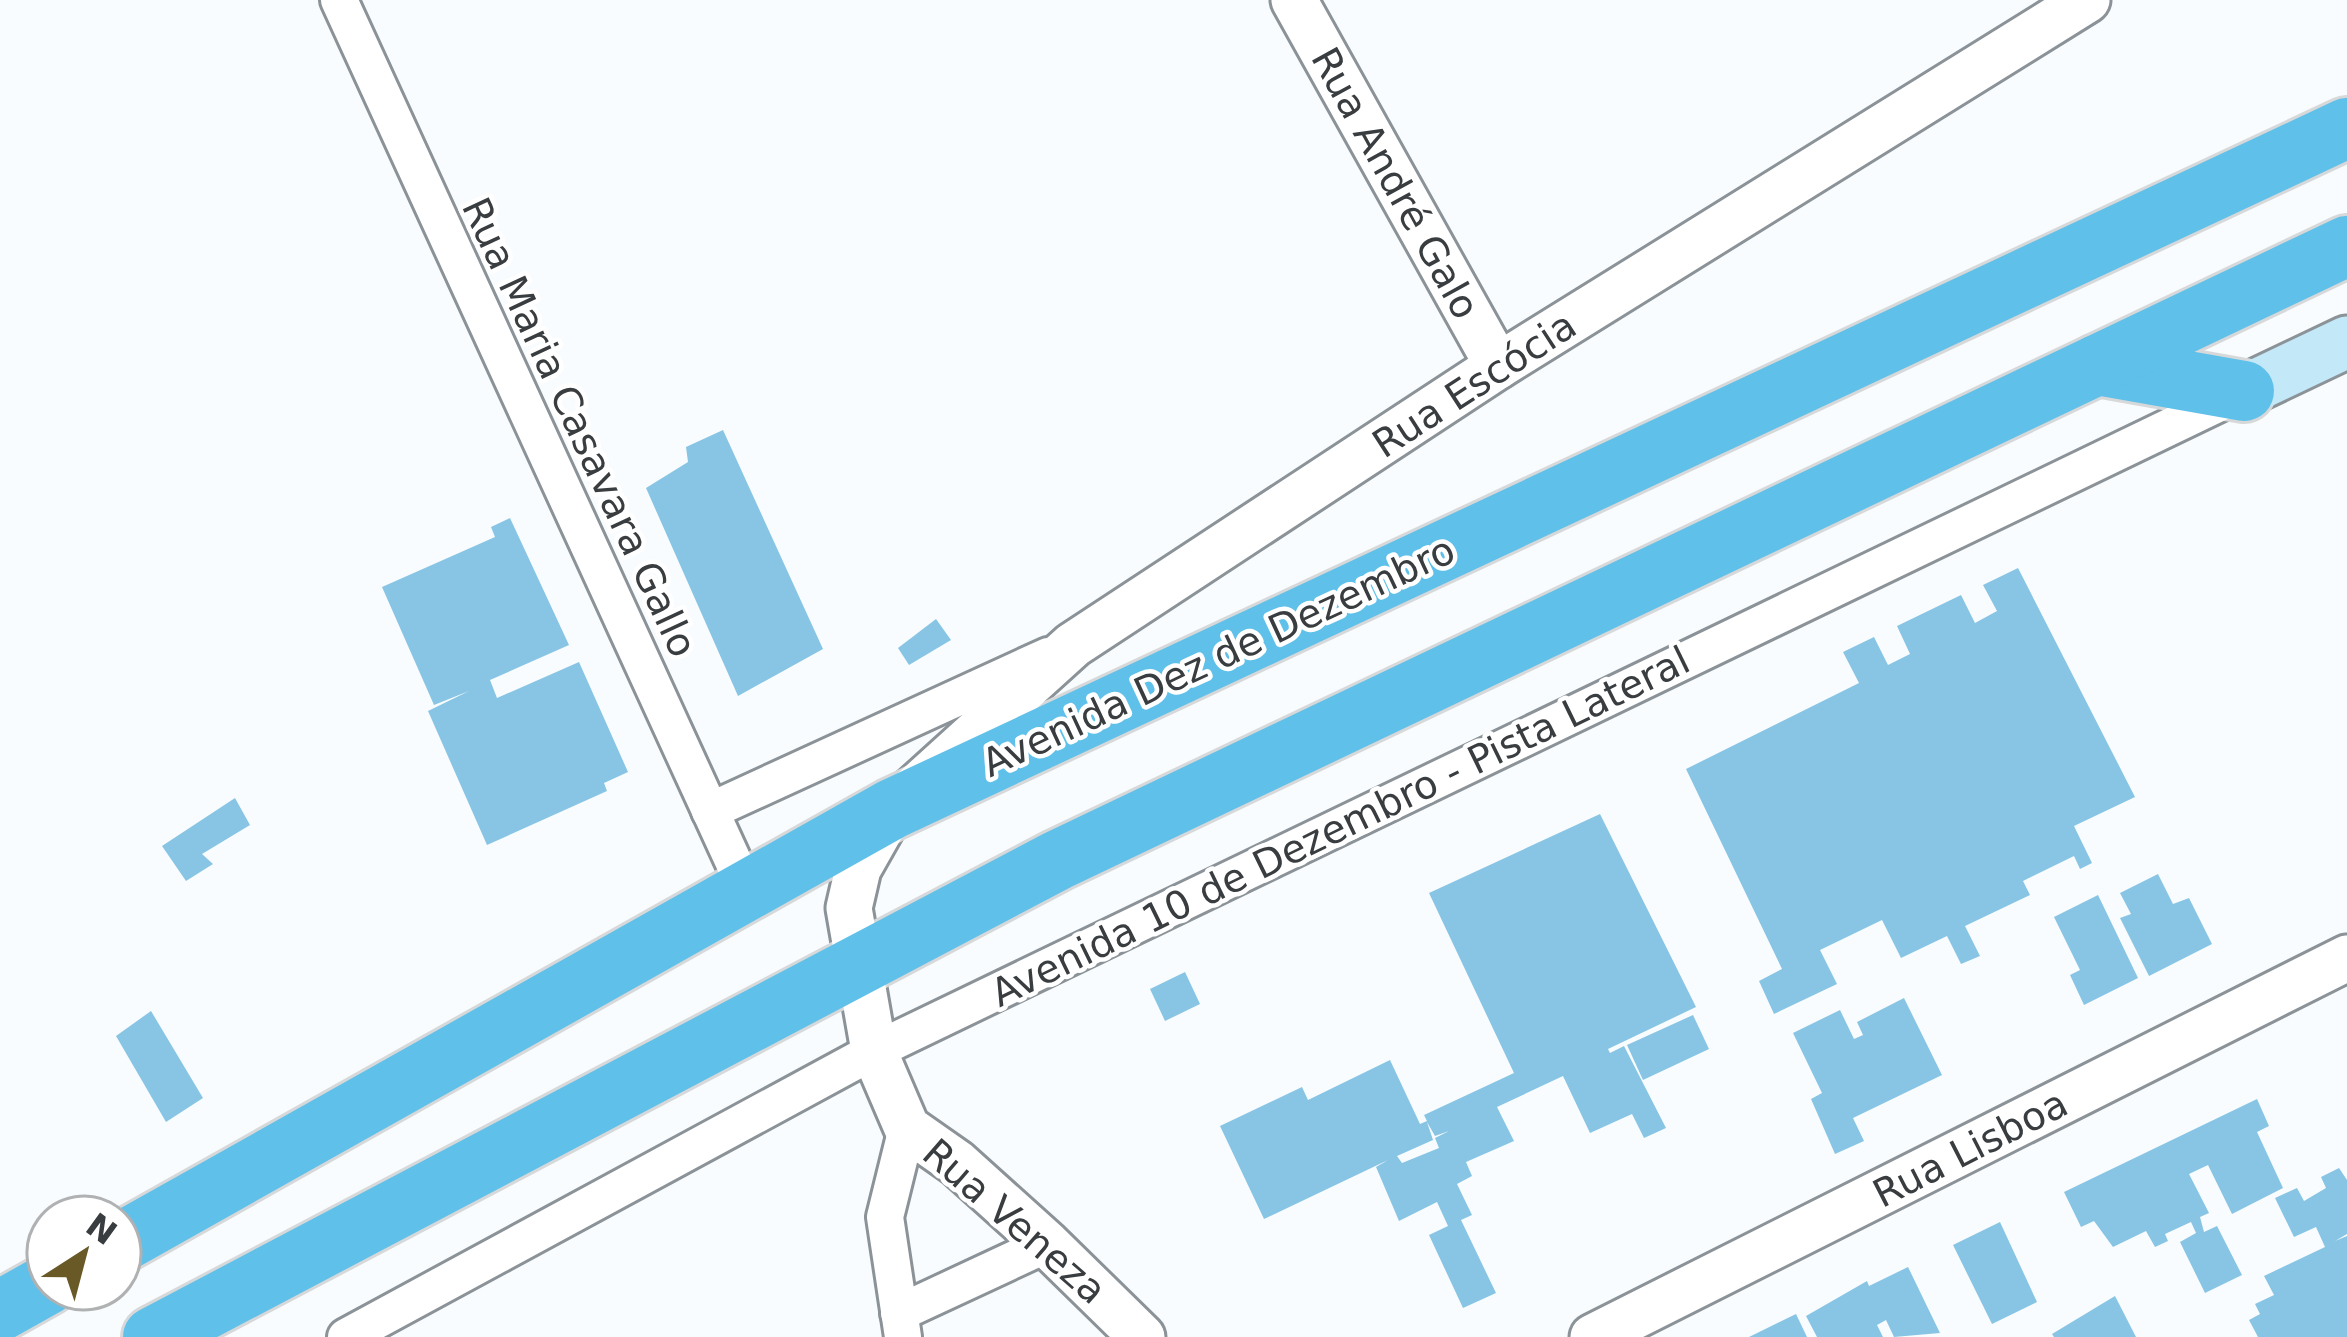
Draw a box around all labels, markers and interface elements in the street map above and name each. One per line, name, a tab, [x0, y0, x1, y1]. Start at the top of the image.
street label: Rua André Galo	[1302, 40, 1489, 327]
street label: Rua Maria Casavara Gallo	[453, 190, 706, 664]
street label: Rua Escócia	[1364, 302, 1584, 467]
street label: Avenida Dez de Dezembro	[975, 527, 1462, 786]
street label: Avenida 10 de Dezembro - Pista Lateral	[984, 637, 1697, 1016]
street label: Rua Lisboa	[1866, 1080, 2075, 1217]
street label: Rua Veneza	[914, 1130, 1115, 1313]
north arrow	[24, 1193, 144, 1313]
text: N	[79, 1205, 124, 1253]

